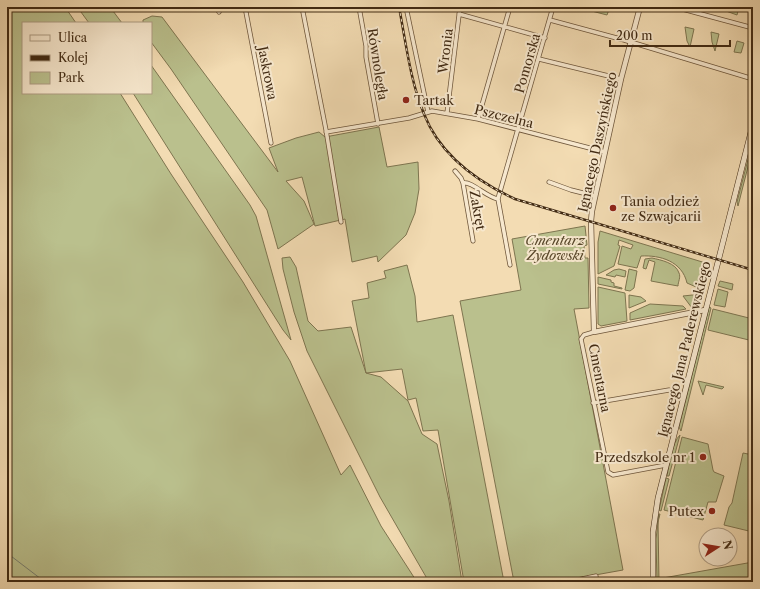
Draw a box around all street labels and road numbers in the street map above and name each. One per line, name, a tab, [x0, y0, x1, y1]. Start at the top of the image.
street label: Równoległa	[364, 27, 392, 101]
street label: Wronia	[434, 27, 456, 76]
street label: Pomorska	[511, 31, 543, 95]
street label: Jaskrowa	[255, 43, 281, 101]
street label: Ignacego Daszyńskiego	[574, 70, 620, 214]
street label: Pszczelna	[473, 101, 535, 131]
street label: Zakręt	[467, 189, 489, 232]
street label: Ignacego Jana Paderewskiego	[654, 259, 714, 439]
street label: Cmentarna	[586, 342, 615, 414]

